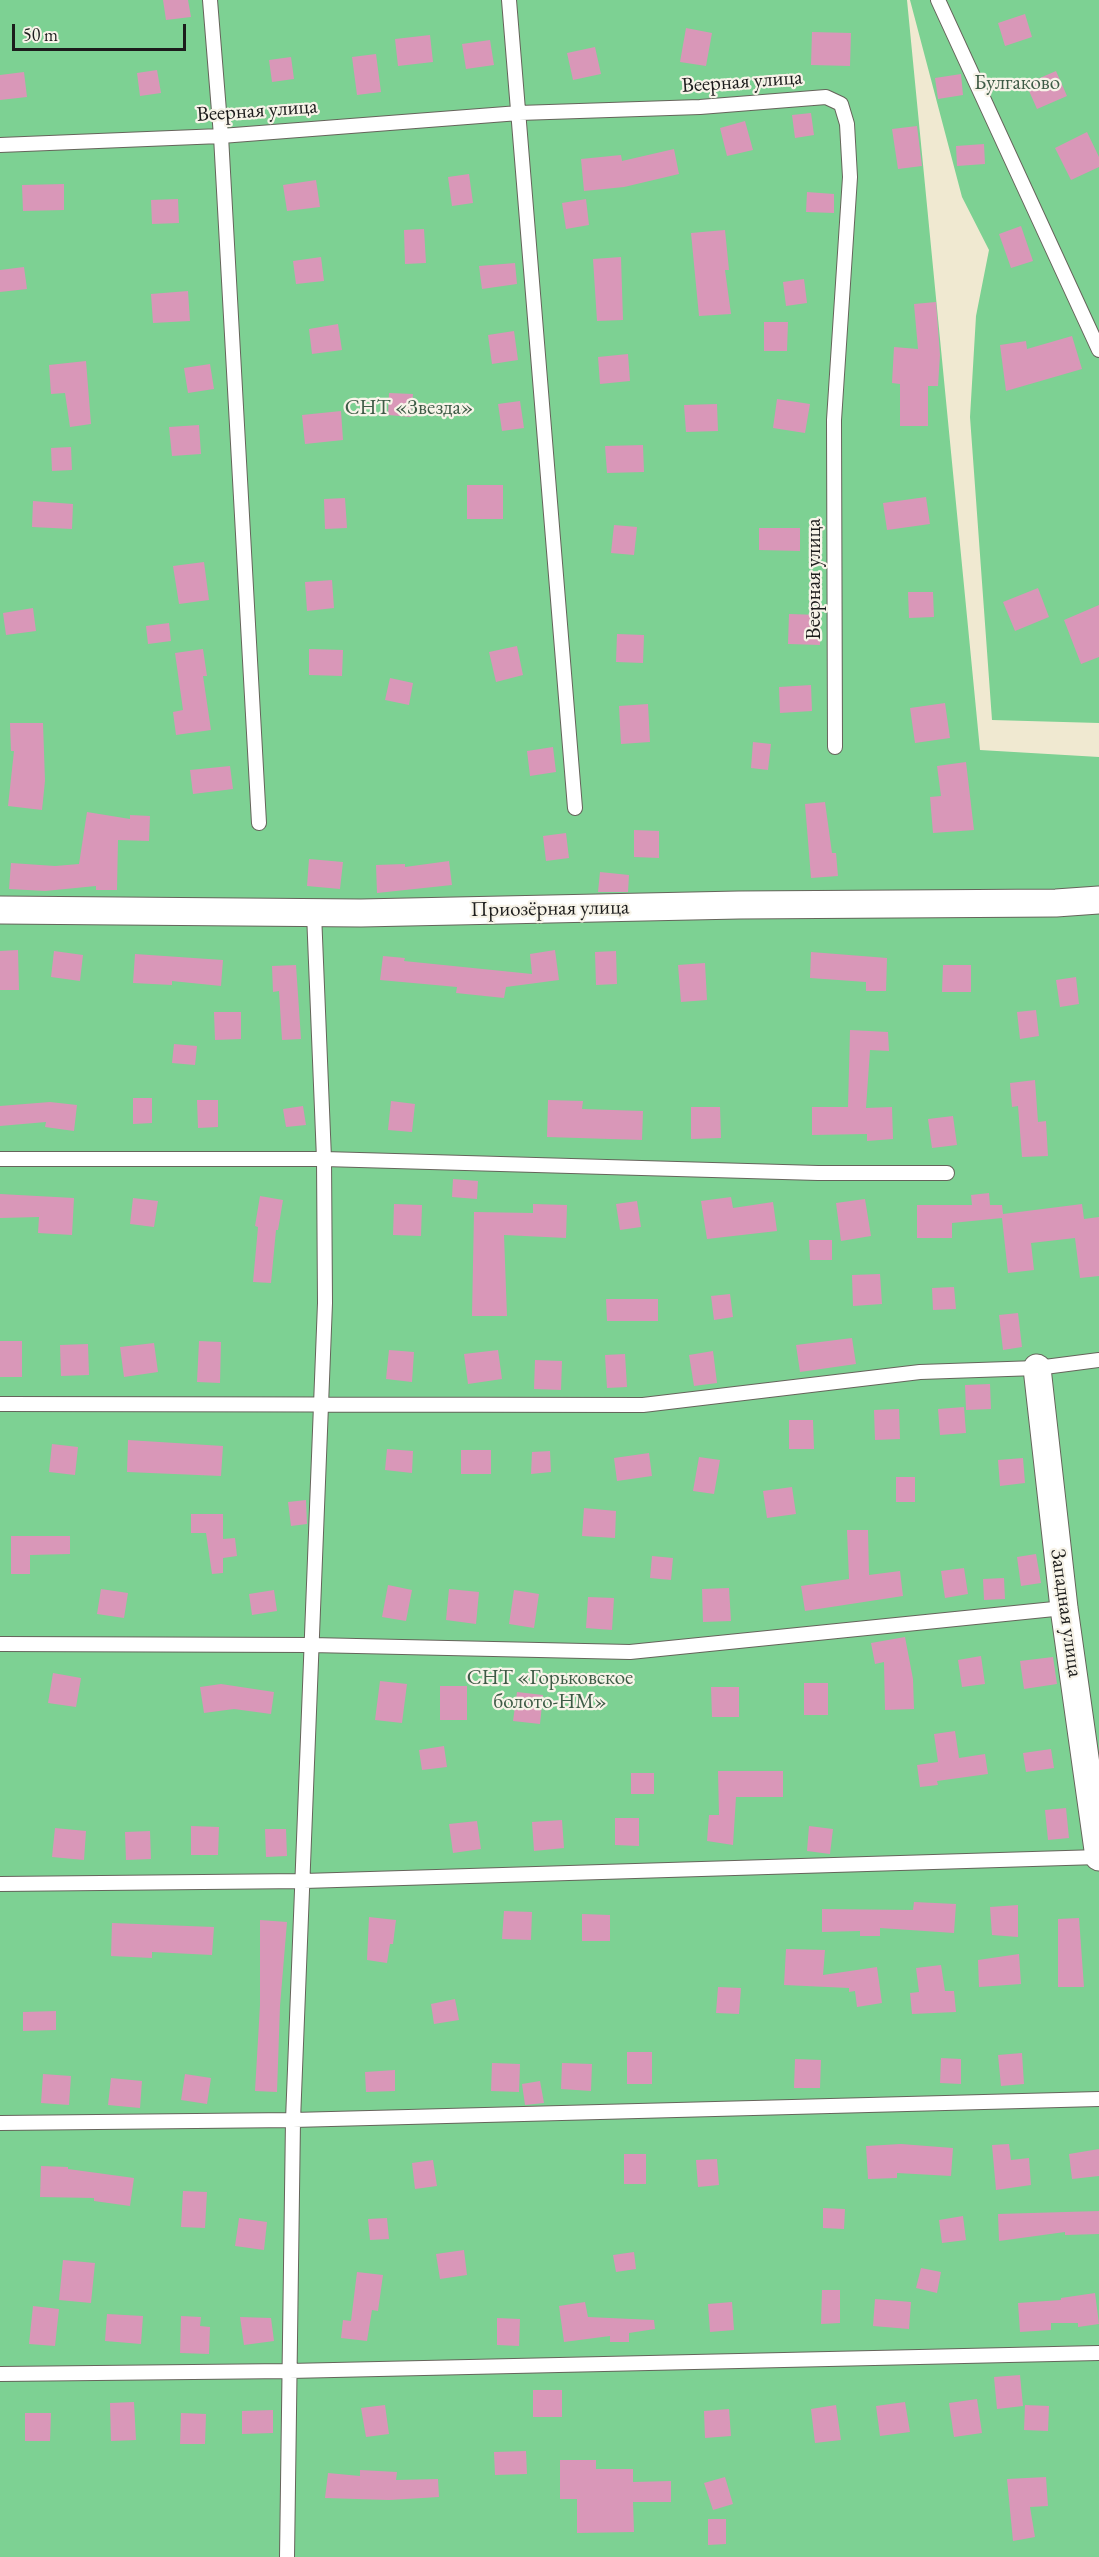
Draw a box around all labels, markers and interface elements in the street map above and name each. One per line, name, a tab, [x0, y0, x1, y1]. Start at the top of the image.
scale bar	[15, 12, 189, 50]
text: 50 m	[23, 23, 58, 46]
street label: Веерная улица	[681, 65, 803, 99]
park label: Булгаково	[974, 70, 1060, 96]
street label: Веерная улица	[196, 94, 318, 128]
park label: СНТ «Звезда»	[345, 395, 473, 421]
street label: Веерная улица	[801, 518, 827, 640]
street label: Приозёрная улица	[471, 895, 629, 923]
street label: Западная улица	[1045, 1547, 1087, 1679]
park label: СНТ «Горьковское болото-НМ»	[467, 1665, 633, 1715]

